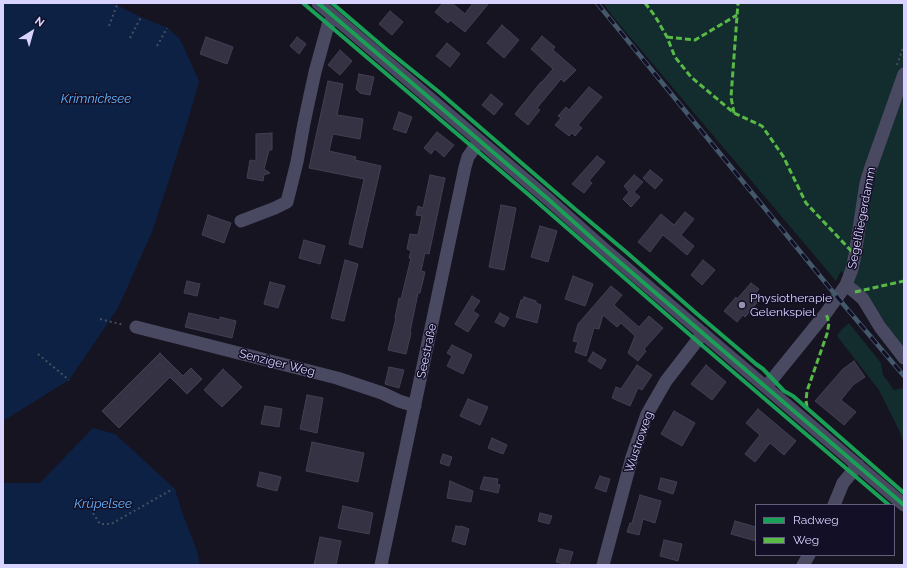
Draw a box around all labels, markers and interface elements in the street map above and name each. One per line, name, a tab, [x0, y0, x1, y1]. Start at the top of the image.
north arrow	[12, 12, 52, 52]
text: N	[32, 14, 47, 30]
water label: Krimnicksee	[61, 91, 131, 107]
street label: Segelfliegerdamm	[845, 166, 879, 270]
place label: Physiotherapie Gelenkspiel	[750, 291, 832, 319]
marker: Physiotherapie Gelenkspiel	[737, 300, 747, 310]
street label: Seestraße	[414, 322, 440, 380]
street label: Senziger Weg	[238, 347, 316, 379]
street label: Wustroweg	[622, 409, 656, 475]
water label: Krüpelsee	[74, 496, 132, 512]
legend	[755, 504, 895, 556]
text: Radweg	[793, 513, 839, 527]
text: Weg	[793, 533, 819, 547]

